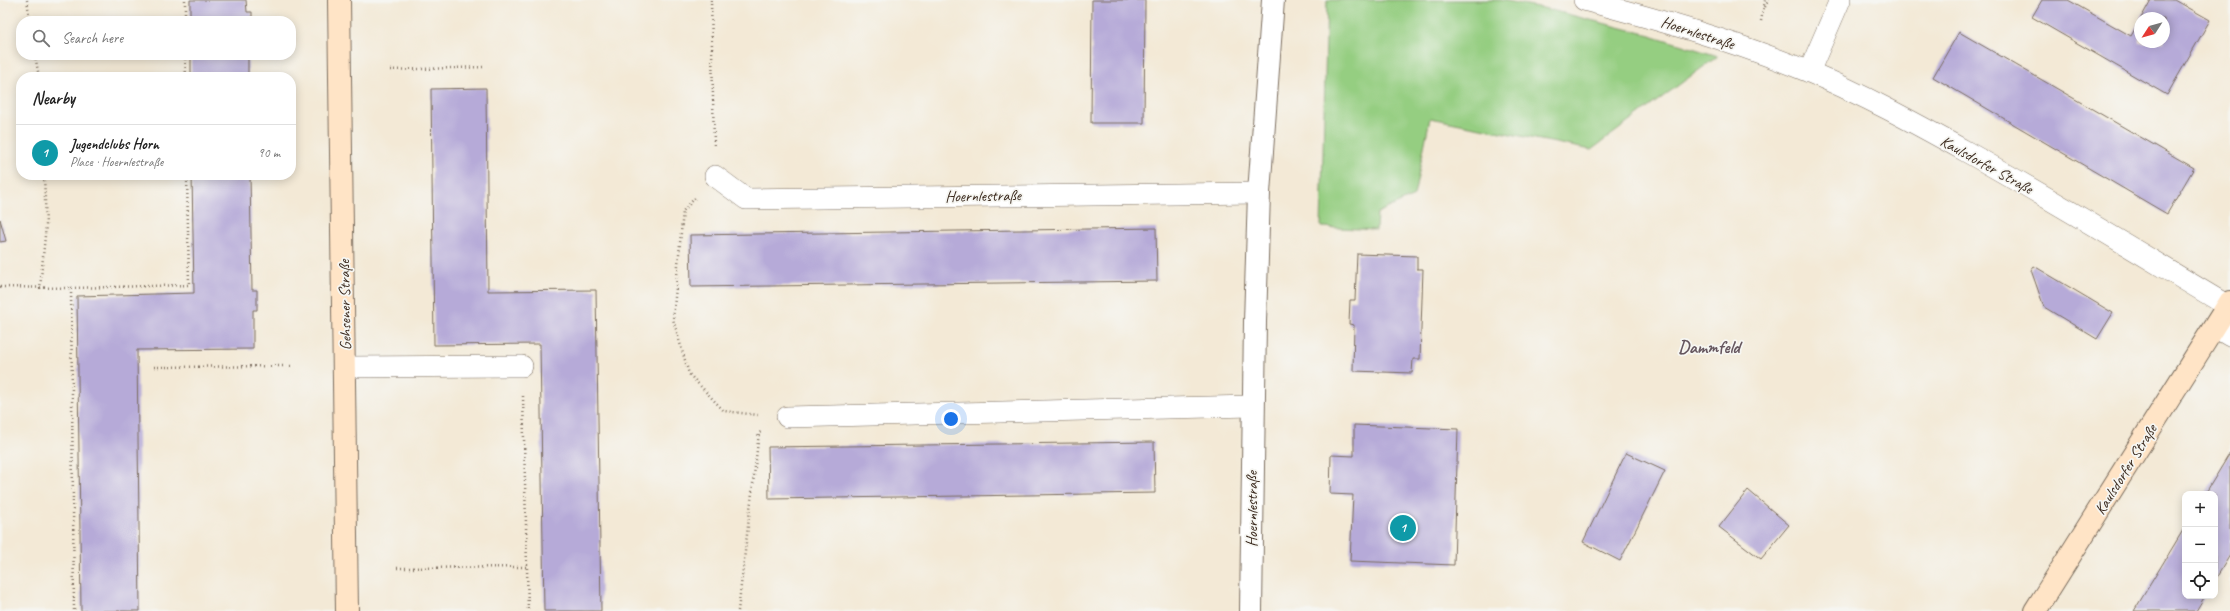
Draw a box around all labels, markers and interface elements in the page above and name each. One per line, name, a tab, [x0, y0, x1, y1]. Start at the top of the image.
street label: Hoernlestraße	[1659, 12, 1739, 55]
north arrow	[2134, 12, 2170, 48]
search box	[16, 16, 296, 60]
icon: search	[30, 27, 52, 49]
text: Search here	[62, 29, 123, 48]
text: Nearby	[32, 88, 75, 109]
street label: Kaulsdorfer Straße	[1937, 131, 2038, 199]
text: Jugendclubs Horn	[70, 135, 159, 154]
text: 1	[42, 145, 48, 161]
text: 90 m	[258, 145, 280, 161]
text: Place · Hoernlestraße	[70, 154, 163, 170]
street label: Hoernlestraße	[945, 185, 1023, 207]
street label: Gehsener Straße	[334, 258, 356, 350]
district label: Dammfeld	[1678, 336, 1744, 358]
your location	[941, 409, 961, 429]
street label: Kaulsdorfer Straße	[2090, 419, 2162, 518]
street label: Hoernlestraße	[1242, 469, 1262, 547]
map controls	[2182, 491, 2218, 599]
button: +	[2182, 491, 2218, 527]
pin: 1	[1390, 513, 1416, 543]
button: −	[2182, 527, 2218, 563]
button: locate	[2182, 563, 2218, 599]

